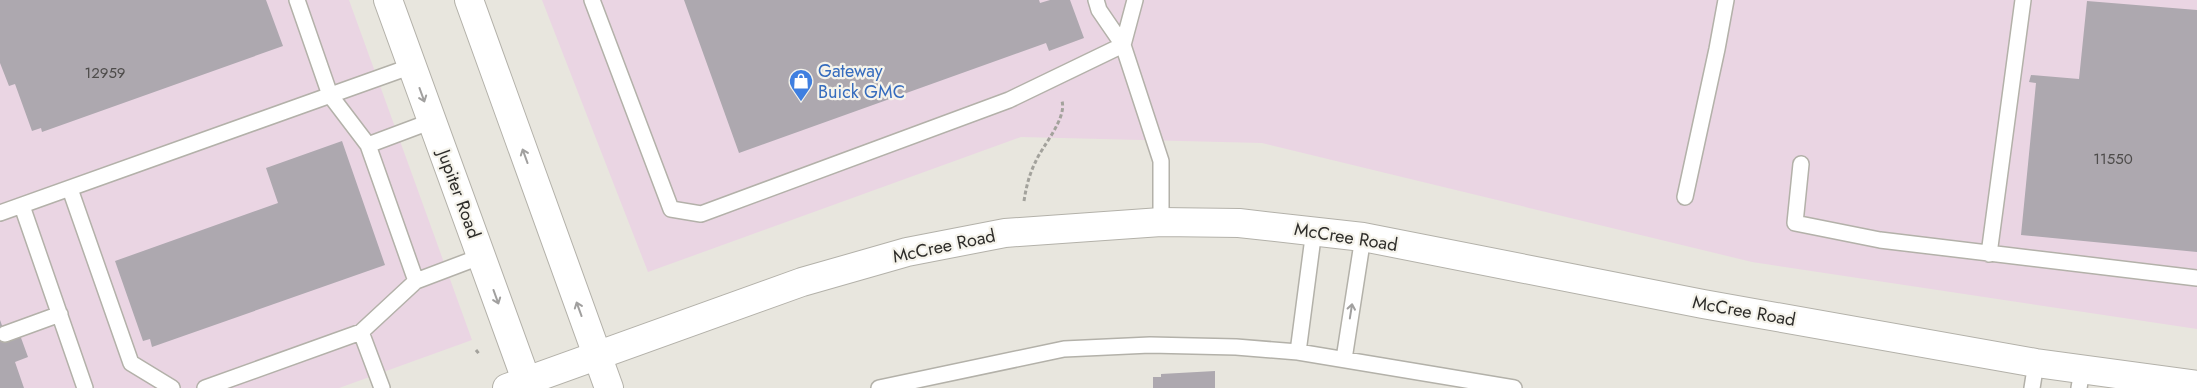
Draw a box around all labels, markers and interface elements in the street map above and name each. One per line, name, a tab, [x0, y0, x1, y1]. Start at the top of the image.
place label: Gateway Buick GMC	[818, 58, 905, 105]
house number: 12959	[84, 62, 126, 84]
shop icon: Gateway Buick GMC	[788, 68, 814, 102]
one-way arrow	[418, 87, 427, 102]
street label: Jupiter Road	[430, 144, 487, 242]
house number: 11550	[2093, 148, 2133, 170]
one-way arrow	[520, 149, 529, 165]
street label: McCree Road	[1293, 216, 1399, 258]
street label: McCree Road	[890, 222, 998, 270]
one-way arrow	[492, 289, 501, 304]
street label: McCree Road	[1690, 289, 1798, 333]
one-way arrow	[574, 302, 584, 318]
one-way arrow	[1347, 303, 1357, 319]

